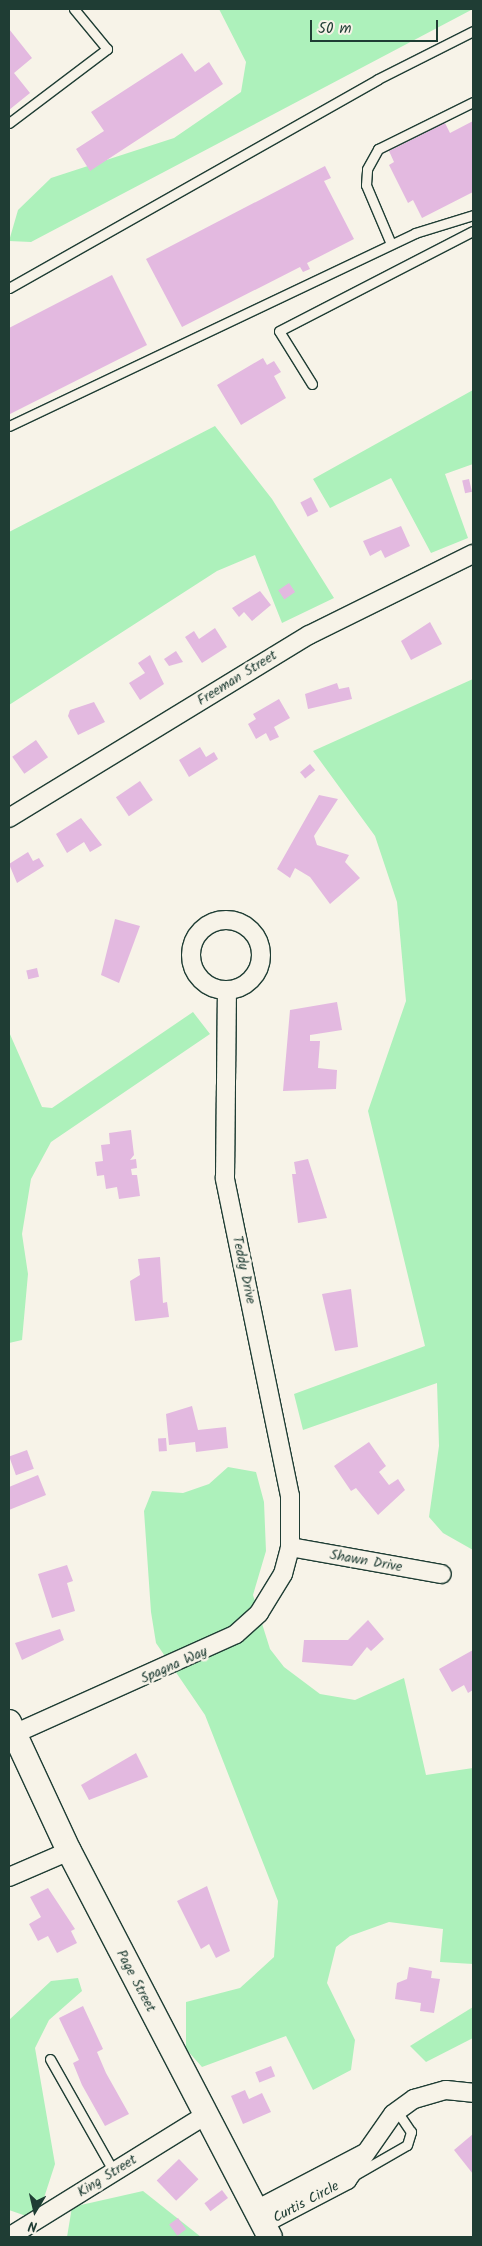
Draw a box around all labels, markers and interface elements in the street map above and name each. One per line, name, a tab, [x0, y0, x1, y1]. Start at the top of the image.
scale bar	[312, 10, 440, 42]
text: 50 m	[318, 17, 352, 41]
street label: Freeman Street	[194, 647, 280, 709]
street label: Teddy Drive	[229, 1234, 259, 1306]
street label: Shawn Drive	[328, 1546, 404, 1576]
street label: Spagna Way	[138, 1643, 210, 1687]
street label: Page Street	[113, 1947, 159, 2015]
street label: King Street	[74, 2151, 140, 2201]
street label: Curtis Circle	[270, 2178, 342, 2226]
north arrow	[10, 2186, 60, 2236]
text: N	[27, 2214, 39, 2237]

